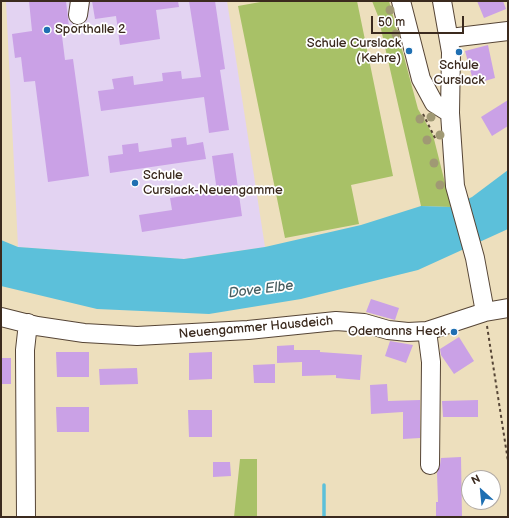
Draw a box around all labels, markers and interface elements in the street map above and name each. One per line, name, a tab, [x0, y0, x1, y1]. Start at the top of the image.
scale bar	[373, 8, 466, 34]
text: 50 m	[378, 15, 405, 30]
place label: Sporthalle 2	[55, 22, 126, 38]
marker: Sporthalle 2	[42, 25, 52, 35]
place label: Schule Curslack (Kehre)	[307, 36, 401, 67]
marker: Schule Curslack (Kehre)	[404, 46, 414, 56]
marker: Schule Curslack	[454, 47, 464, 57]
place label: Schule Curslack	[433, 58, 485, 89]
place label: Schule Curslack-Neuengamme	[143, 168, 283, 199]
marker: Schule Curslack-Neuengamme	[130, 178, 140, 188]
water label: Dove Elbe	[228, 278, 294, 302]
street label: Neuengammer Hausdeich	[178, 313, 334, 343]
place label: Odemanns Heck	[348, 324, 446, 340]
marker: Odemanns Heck	[449, 327, 459, 337]
north arrow	[461, 470, 501, 510]
text: N	[469, 472, 482, 487]

